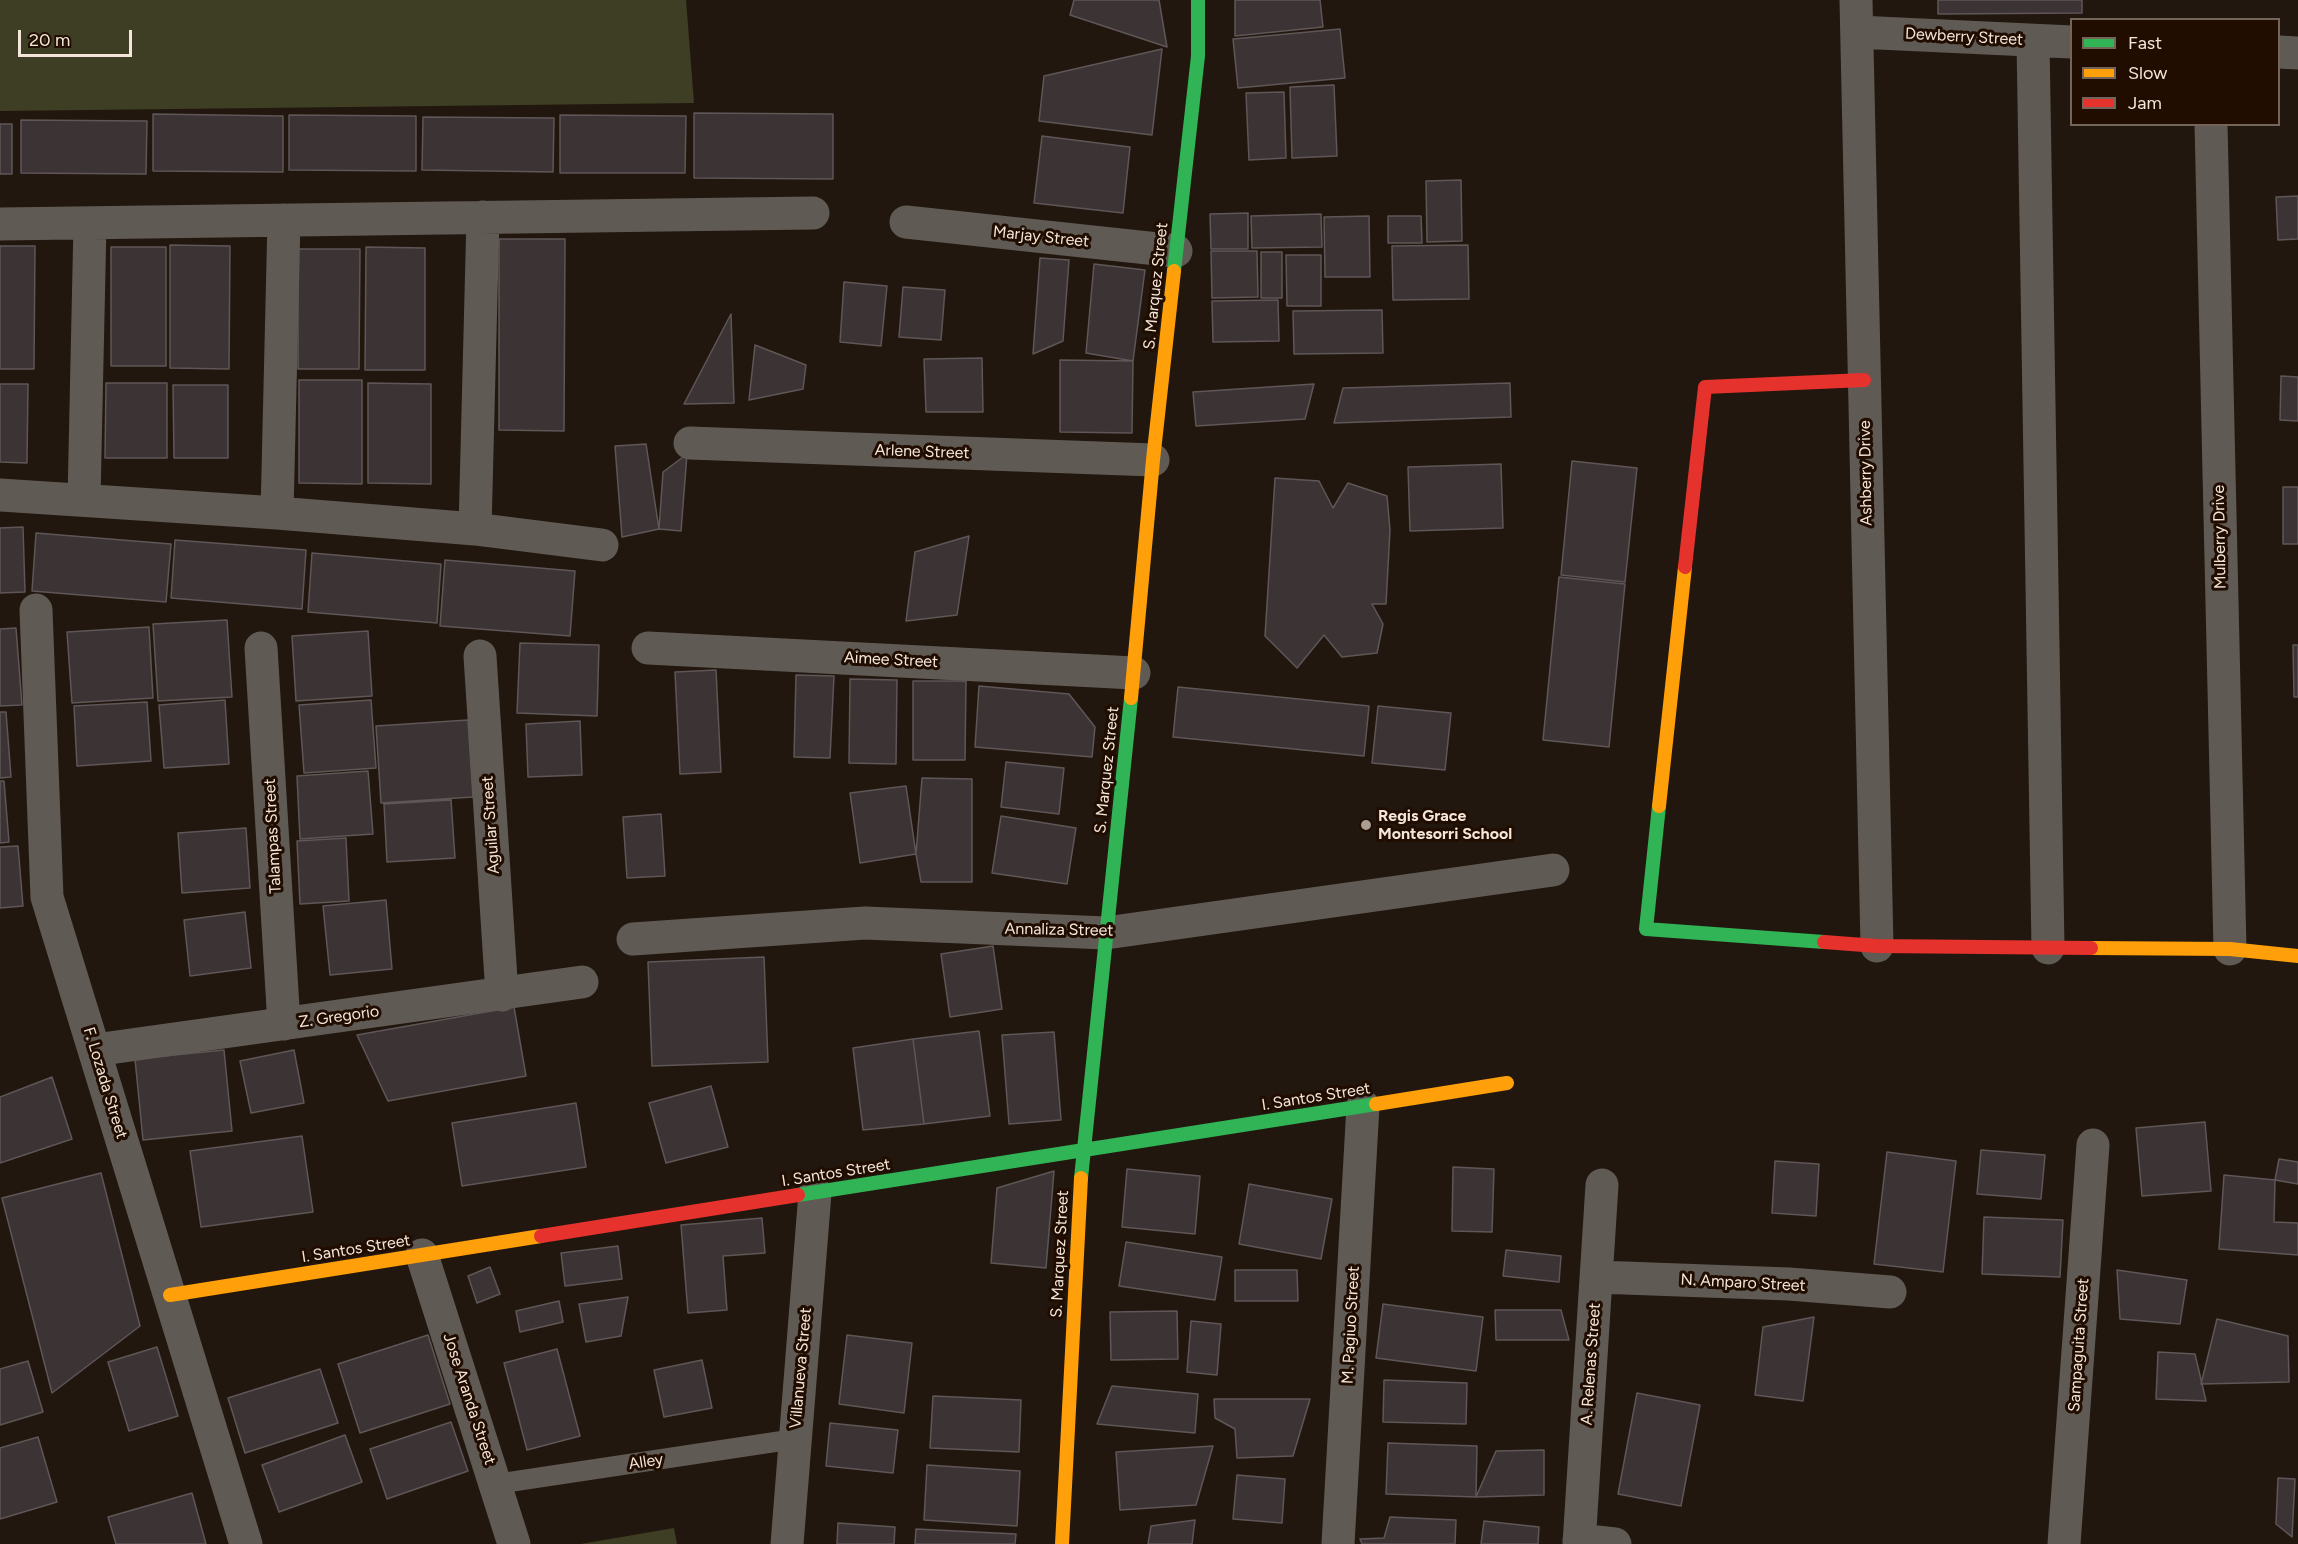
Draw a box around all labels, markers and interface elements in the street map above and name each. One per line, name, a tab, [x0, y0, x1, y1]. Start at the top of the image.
scale bar	[21, 18, 135, 56]
legend	[2070, 18, 2280, 126]
street label: Dewberry Street	[1904, 24, 2024, 50]
text: 20 m	[29, 29, 70, 51]
text: Fast	[2128, 32, 2162, 54]
text: Slow	[2128, 62, 2167, 84]
text: Jam	[2128, 92, 2162, 114]
street label: S. Marquez Street	[1140, 221, 1172, 351]
street label: Marjay Street	[992, 222, 1090, 252]
street label: Ashberry Drive	[1855, 420, 1877, 526]
street label: Arlene Street	[874, 441, 970, 463]
street label: Mulberry Drive	[2209, 485, 2231, 589]
street label: Aimee Street	[843, 648, 939, 672]
street label: S. Marquez Street	[1091, 705, 1123, 835]
street label: Aguilar Street	[478, 775, 504, 875]
street label: Talampas Street	[260, 778, 286, 894]
place label: Regis Grace Montesorri School	[1378, 806, 1512, 844]
marker: Regis Grace Montesorri School	[1359, 818, 1373, 832]
street label: Annaliza Street	[1004, 919, 1114, 941]
street label: Z. Gregorio	[298, 1002, 380, 1032]
street label: F. Lozada Street	[79, 1025, 131, 1141]
street label: I. Santos Street	[1260, 1079, 1372, 1115]
street label: I. Santos Street	[780, 1155, 892, 1191]
street label: S. Marquez Street	[1047, 1190, 1073, 1318]
street label: I. Santos Street	[300, 1231, 412, 1267]
street label: M. Pagiuo Street	[1338, 1266, 1364, 1384]
street label: N. Amparo Street	[1680, 1270, 1806, 1296]
street label: Sampaguita Street	[2065, 1277, 2093, 1413]
street label: A. Relenas Street	[1577, 1302, 1605, 1426]
street label: Villanueva Street	[786, 1307, 816, 1429]
street label: Jose Aranda Street	[439, 1331, 499, 1467]
street label: Alley	[627, 1450, 665, 1474]

